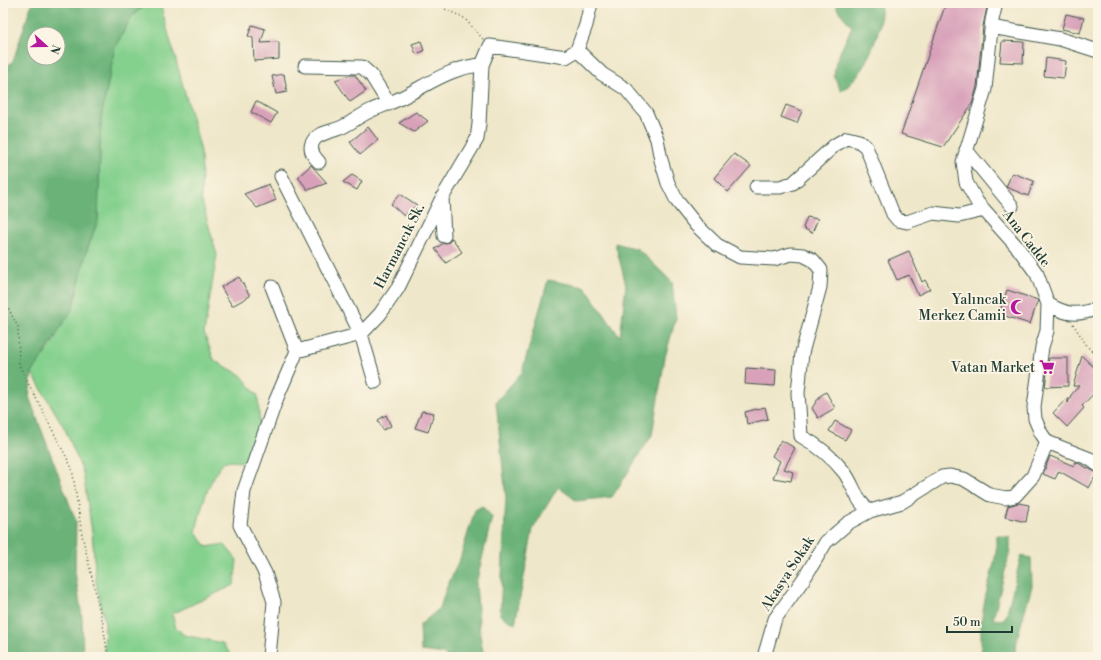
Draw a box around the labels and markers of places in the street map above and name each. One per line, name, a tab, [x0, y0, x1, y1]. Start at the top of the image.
place label: Yalıncak Merkez Camii	[919, 291, 1007, 325]
mosque icon: Yalıncak Merkez Camii	[1009, 298, 1027, 316]
supermarket icon: Vatan Market	[1038, 358, 1056, 376]
place label: Vatan Market	[950, 359, 1035, 377]

